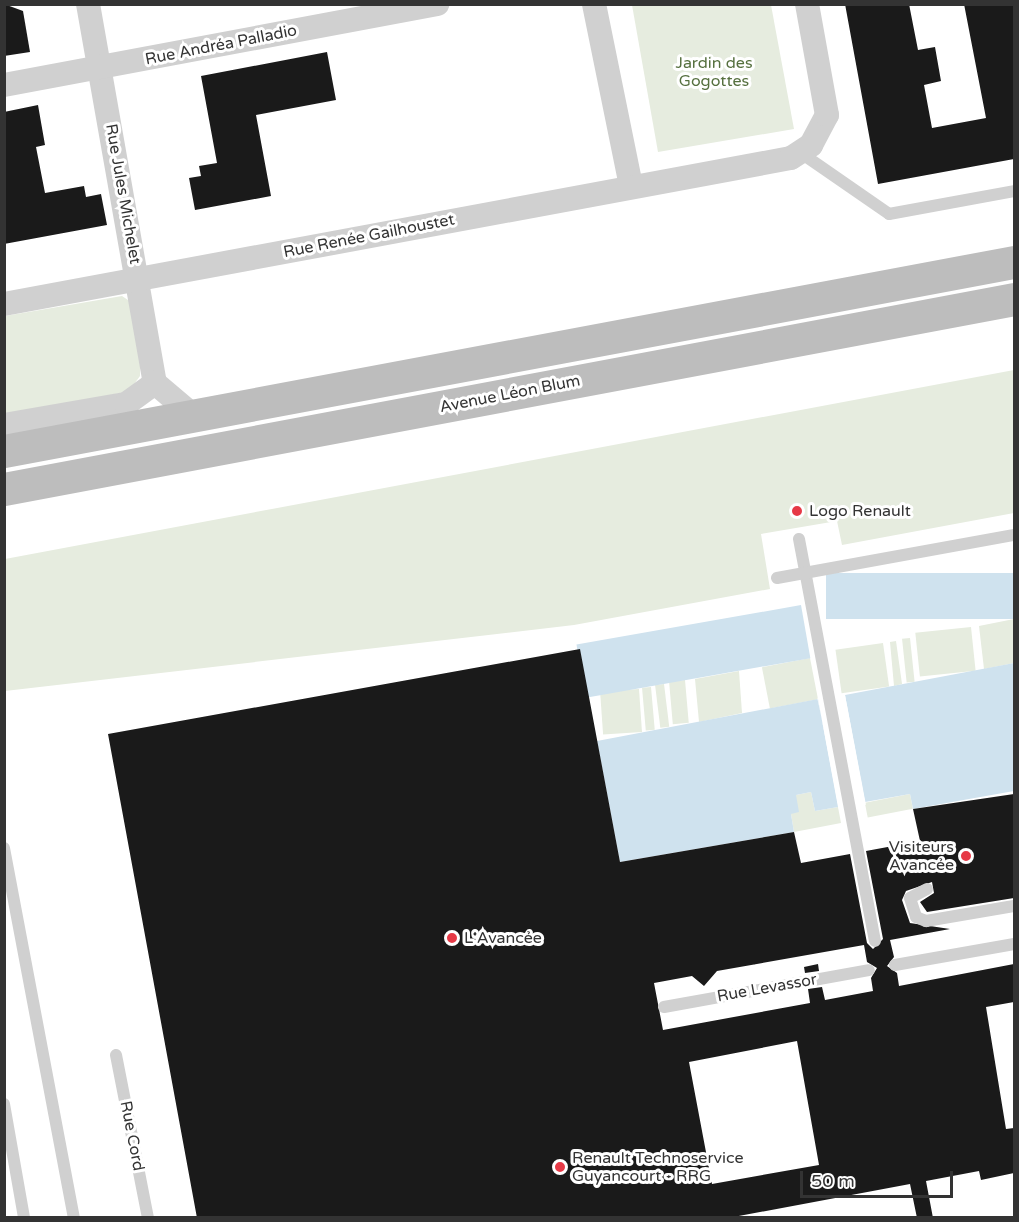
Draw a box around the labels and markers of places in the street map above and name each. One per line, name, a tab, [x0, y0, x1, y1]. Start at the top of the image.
place label: Logo Renault	[809, 501, 911, 521]
marker: Logo Renault	[790, 504, 804, 518]
place label: Visiteurs Avancée	[889, 837, 954, 875]
marker: Visiteurs Avancée	[959, 849, 973, 863]
place label: L'Avancée	[464, 928, 542, 948]
marker: L'Avancée	[445, 931, 459, 945]
place label: Renault Technoservice Guyancourt - RRG	[572, 1148, 743, 1186]
marker: Renault Technoservice Guyancourt - RRG	[553, 1160, 567, 1174]

